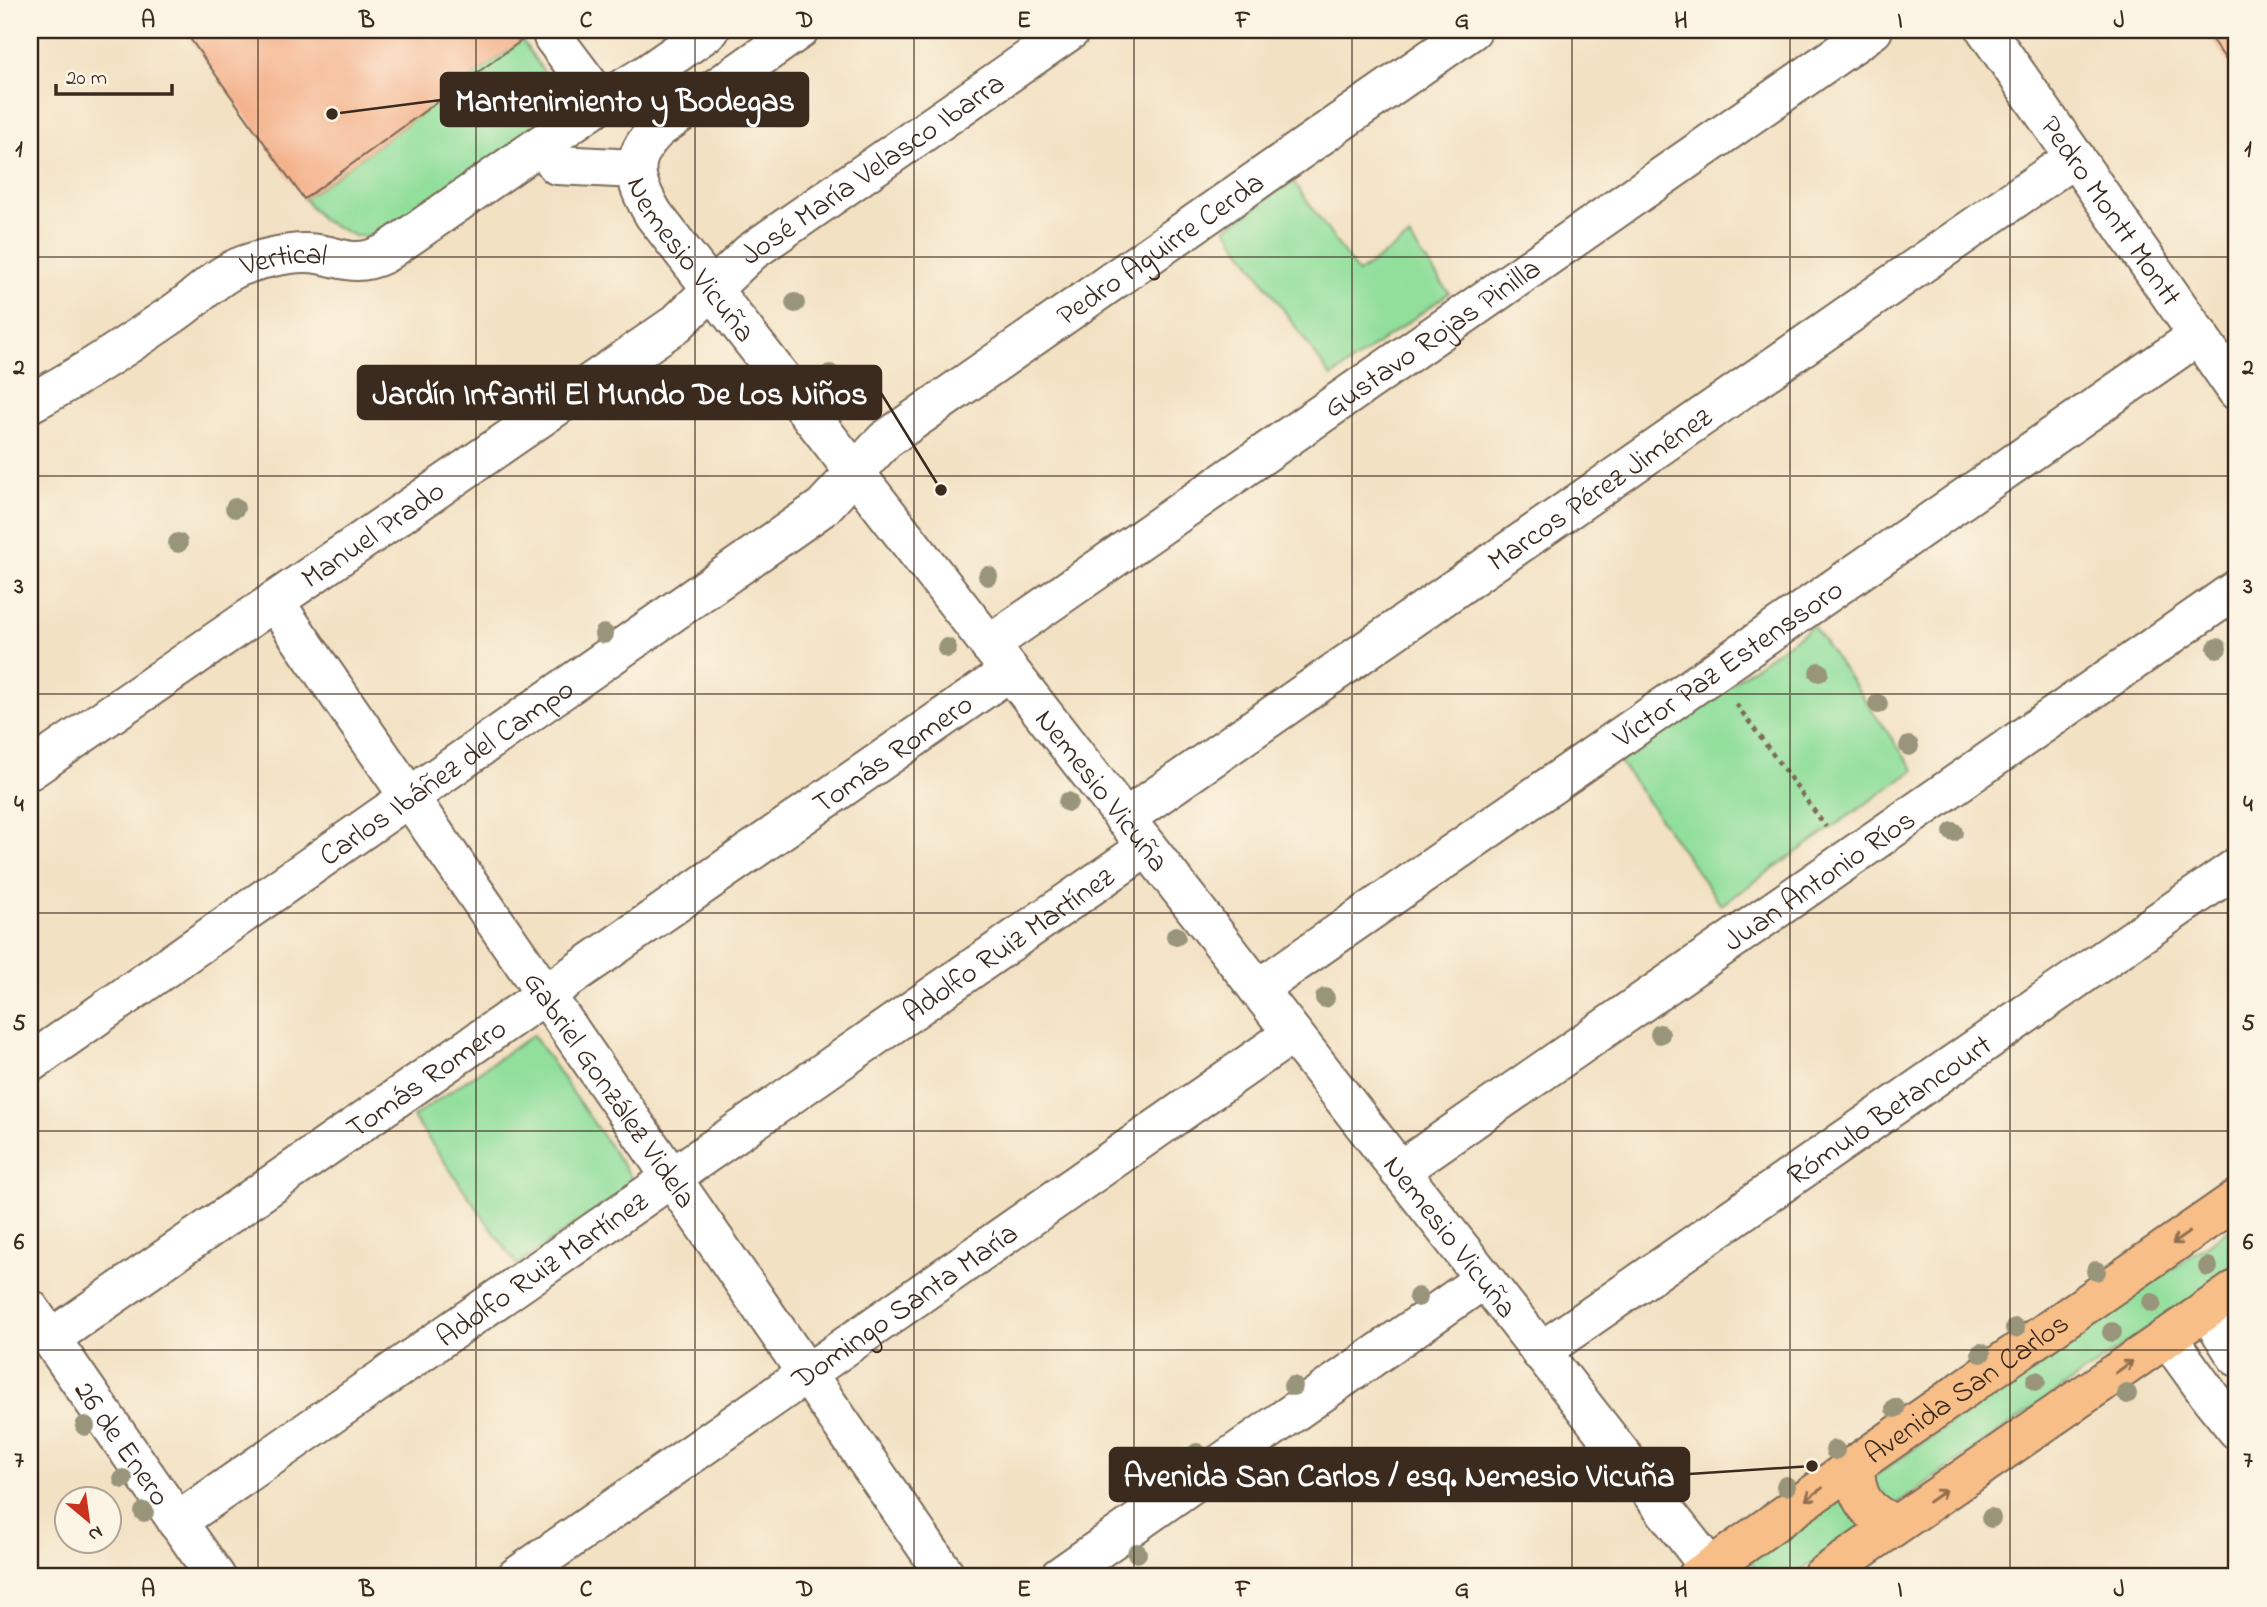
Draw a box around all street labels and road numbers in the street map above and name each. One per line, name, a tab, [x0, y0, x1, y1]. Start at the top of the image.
street label: José María Velasco Ibarra	[731, 63, 1015, 277]
street label: Pedro Montt Montt	[2027, 108, 2191, 317]
street label: Pedro Aguirre Cerda	[1049, 162, 1274, 339]
street label: Nemesio Vicuña	[613, 171, 765, 353]
street label: Vertical	[234, 234, 331, 290]
street label: Gustavo Rojas Pinilla	[1315, 248, 1551, 431]
street label: Marcos Pérez Jiménez	[1480, 397, 1723, 584]
street label: Manuel Prado	[293, 471, 455, 601]
street label: Víctor Paz Estenssoro	[1605, 569, 1853, 761]
street label: Carlos Ibáñez del Campo	[311, 669, 584, 879]
street label: Tomás Romero	[805, 684, 983, 827]
street label: Nemesio Vicuña	[1023, 701, 1178, 883]
street label: Juan Antonio Ríos	[1715, 800, 1926, 964]
street label: Adolfo Ruiz Martínez	[894, 857, 1125, 1036]
street label: Gabriel González Videla	[511, 963, 706, 1219]
street label: Tomás Romero	[338, 1008, 517, 1151]
street label: Rómulo Betancourt	[1779, 1025, 2002, 1199]
street label: Nemesio Vicuña	[1371, 1147, 1526, 1329]
street label: Adolfo Ruiz Martínez	[428, 1181, 658, 1360]
street label: Domingo Santa María	[783, 1213, 1028, 1403]
street label: Avenida San Carlos	[1856, 1303, 2079, 1477]
street label: 26 de Enero	[61, 1373, 180, 1517]

